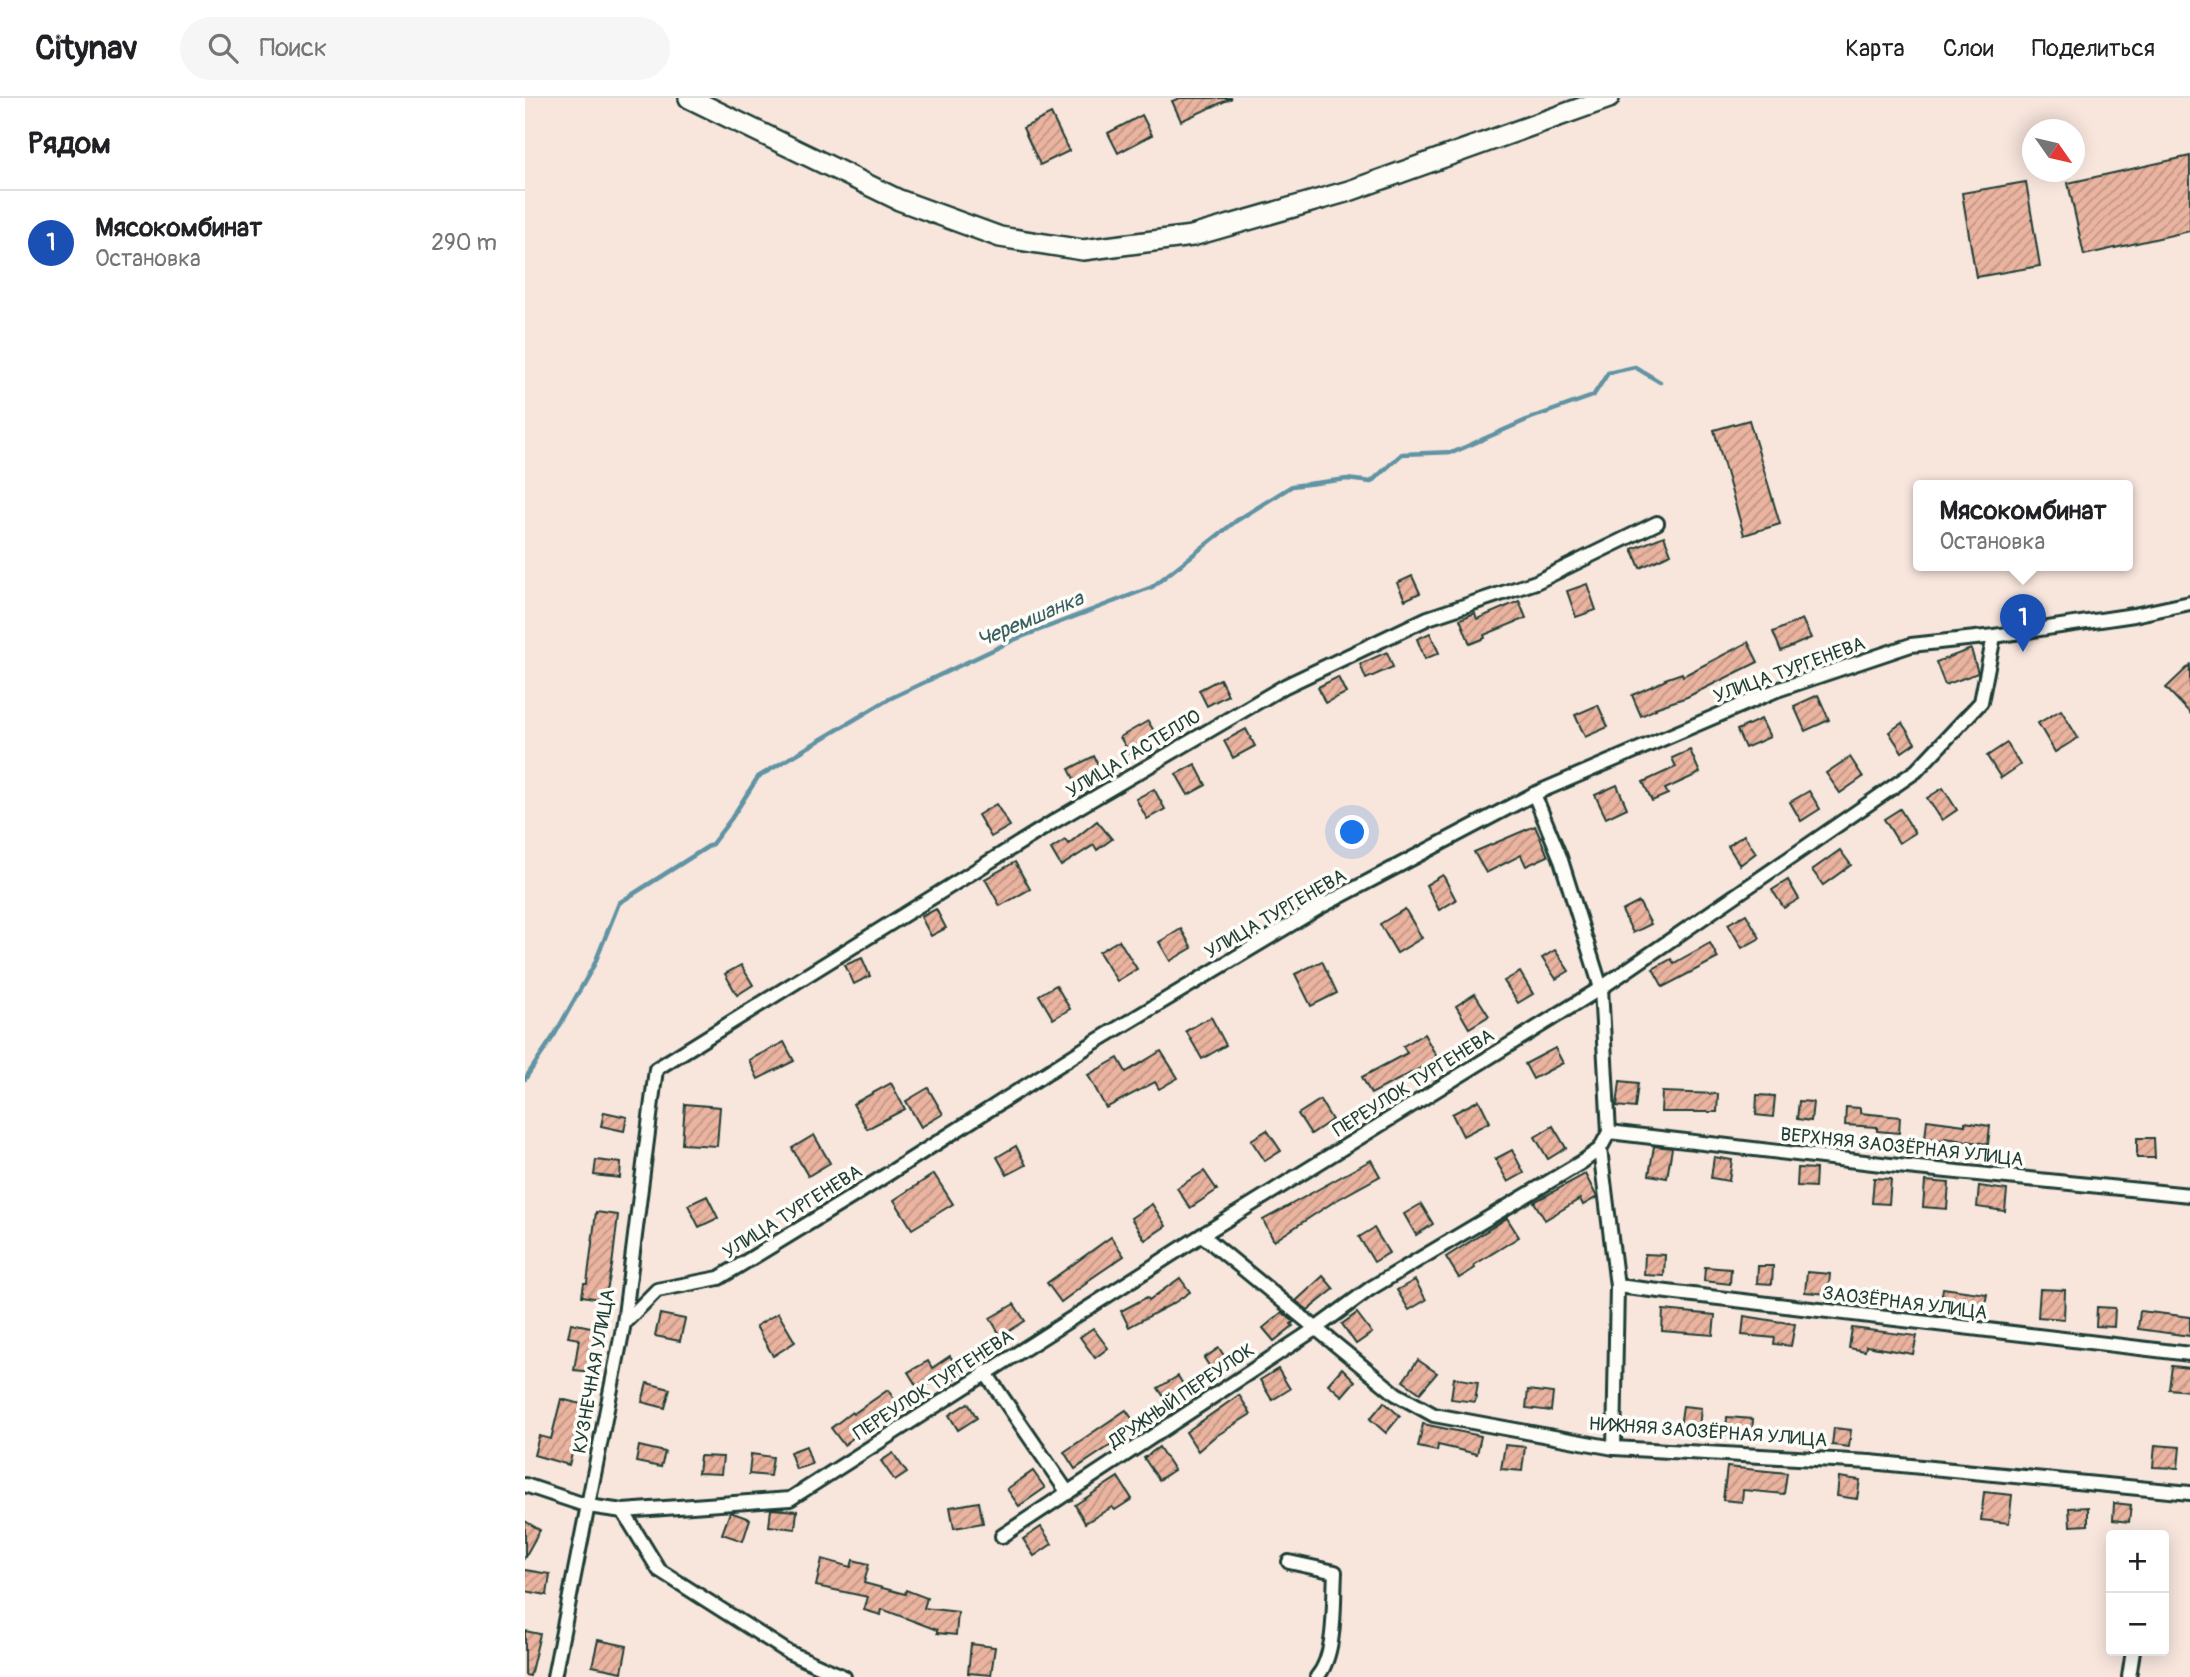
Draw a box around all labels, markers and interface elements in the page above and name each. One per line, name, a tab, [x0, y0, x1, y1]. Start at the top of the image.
search box	[180, 17, 670, 80]
text: Citynav	[35, 28, 138, 69]
icon: search	[204, 29, 242, 67]
text: Поиск	[260, 32, 327, 64]
text: Карта	[1845, 34, 1905, 63]
text: Слои	[1943, 34, 1994, 63]
text: Поделиться	[2032, 34, 2155, 63]
north arrow	[2022, 119, 2085, 182]
text: Рядом	[28, 125, 111, 162]
text: Мясокомбинат	[95, 212, 262, 244]
text: 1	[47, 228, 56, 257]
text: 290 m	[431, 228, 497, 257]
text: Остановка	[95, 244, 201, 273]
popup	[1913, 480, 2133, 571]
text: Мясокомбинат	[1939, 495, 2107, 527]
text: Остановка	[1939, 527, 2045, 556]
water label: Черемшанка	[973, 585, 1089, 654]
pin: 1	[2000, 594, 2046, 652]
street label: УЛИЦА ТУРГЕНЕВА	[1710, 631, 1868, 708]
street label: УЛИЦА ГАСТЕЛЛО	[1062, 704, 1205, 803]
your location	[1335, 815, 1369, 849]
street label: УЛИЦА ТУРГЕНЕВА	[1200, 864, 1351, 964]
street label: ПЕРЕУЛОК ТУРГЕНЕВА	[1328, 1023, 1499, 1142]
street label: ВЕРХНЯЯ ЗАОЗЁРНАЯ УЛИЦА	[1779, 1122, 2025, 1172]
street label: УЛИЦА ТУРГЕНЕВА	[719, 1159, 867, 1264]
street label: ЗАОЗЁРНАЯ УЛИЦА	[1821, 1281, 1989, 1325]
street label: КУЗНЕЧНАЯ УЛИЦА	[568, 1287, 620, 1455]
street label: ПЕРЕУЛОК ТУРГЕНЕВА	[849, 1324, 1018, 1446]
street label: ДРУЖНЫЙ ПЕРЕУЛОК	[1103, 1338, 1259, 1454]
street label: НИЖНЯЯ ЗАОЗЁРНАЯ УЛИЦА	[1588, 1412, 1828, 1452]
map controls	[2106, 1530, 2169, 1656]
button: +	[2106, 1530, 2169, 1593]
button: −	[2106, 1593, 2169, 1656]

